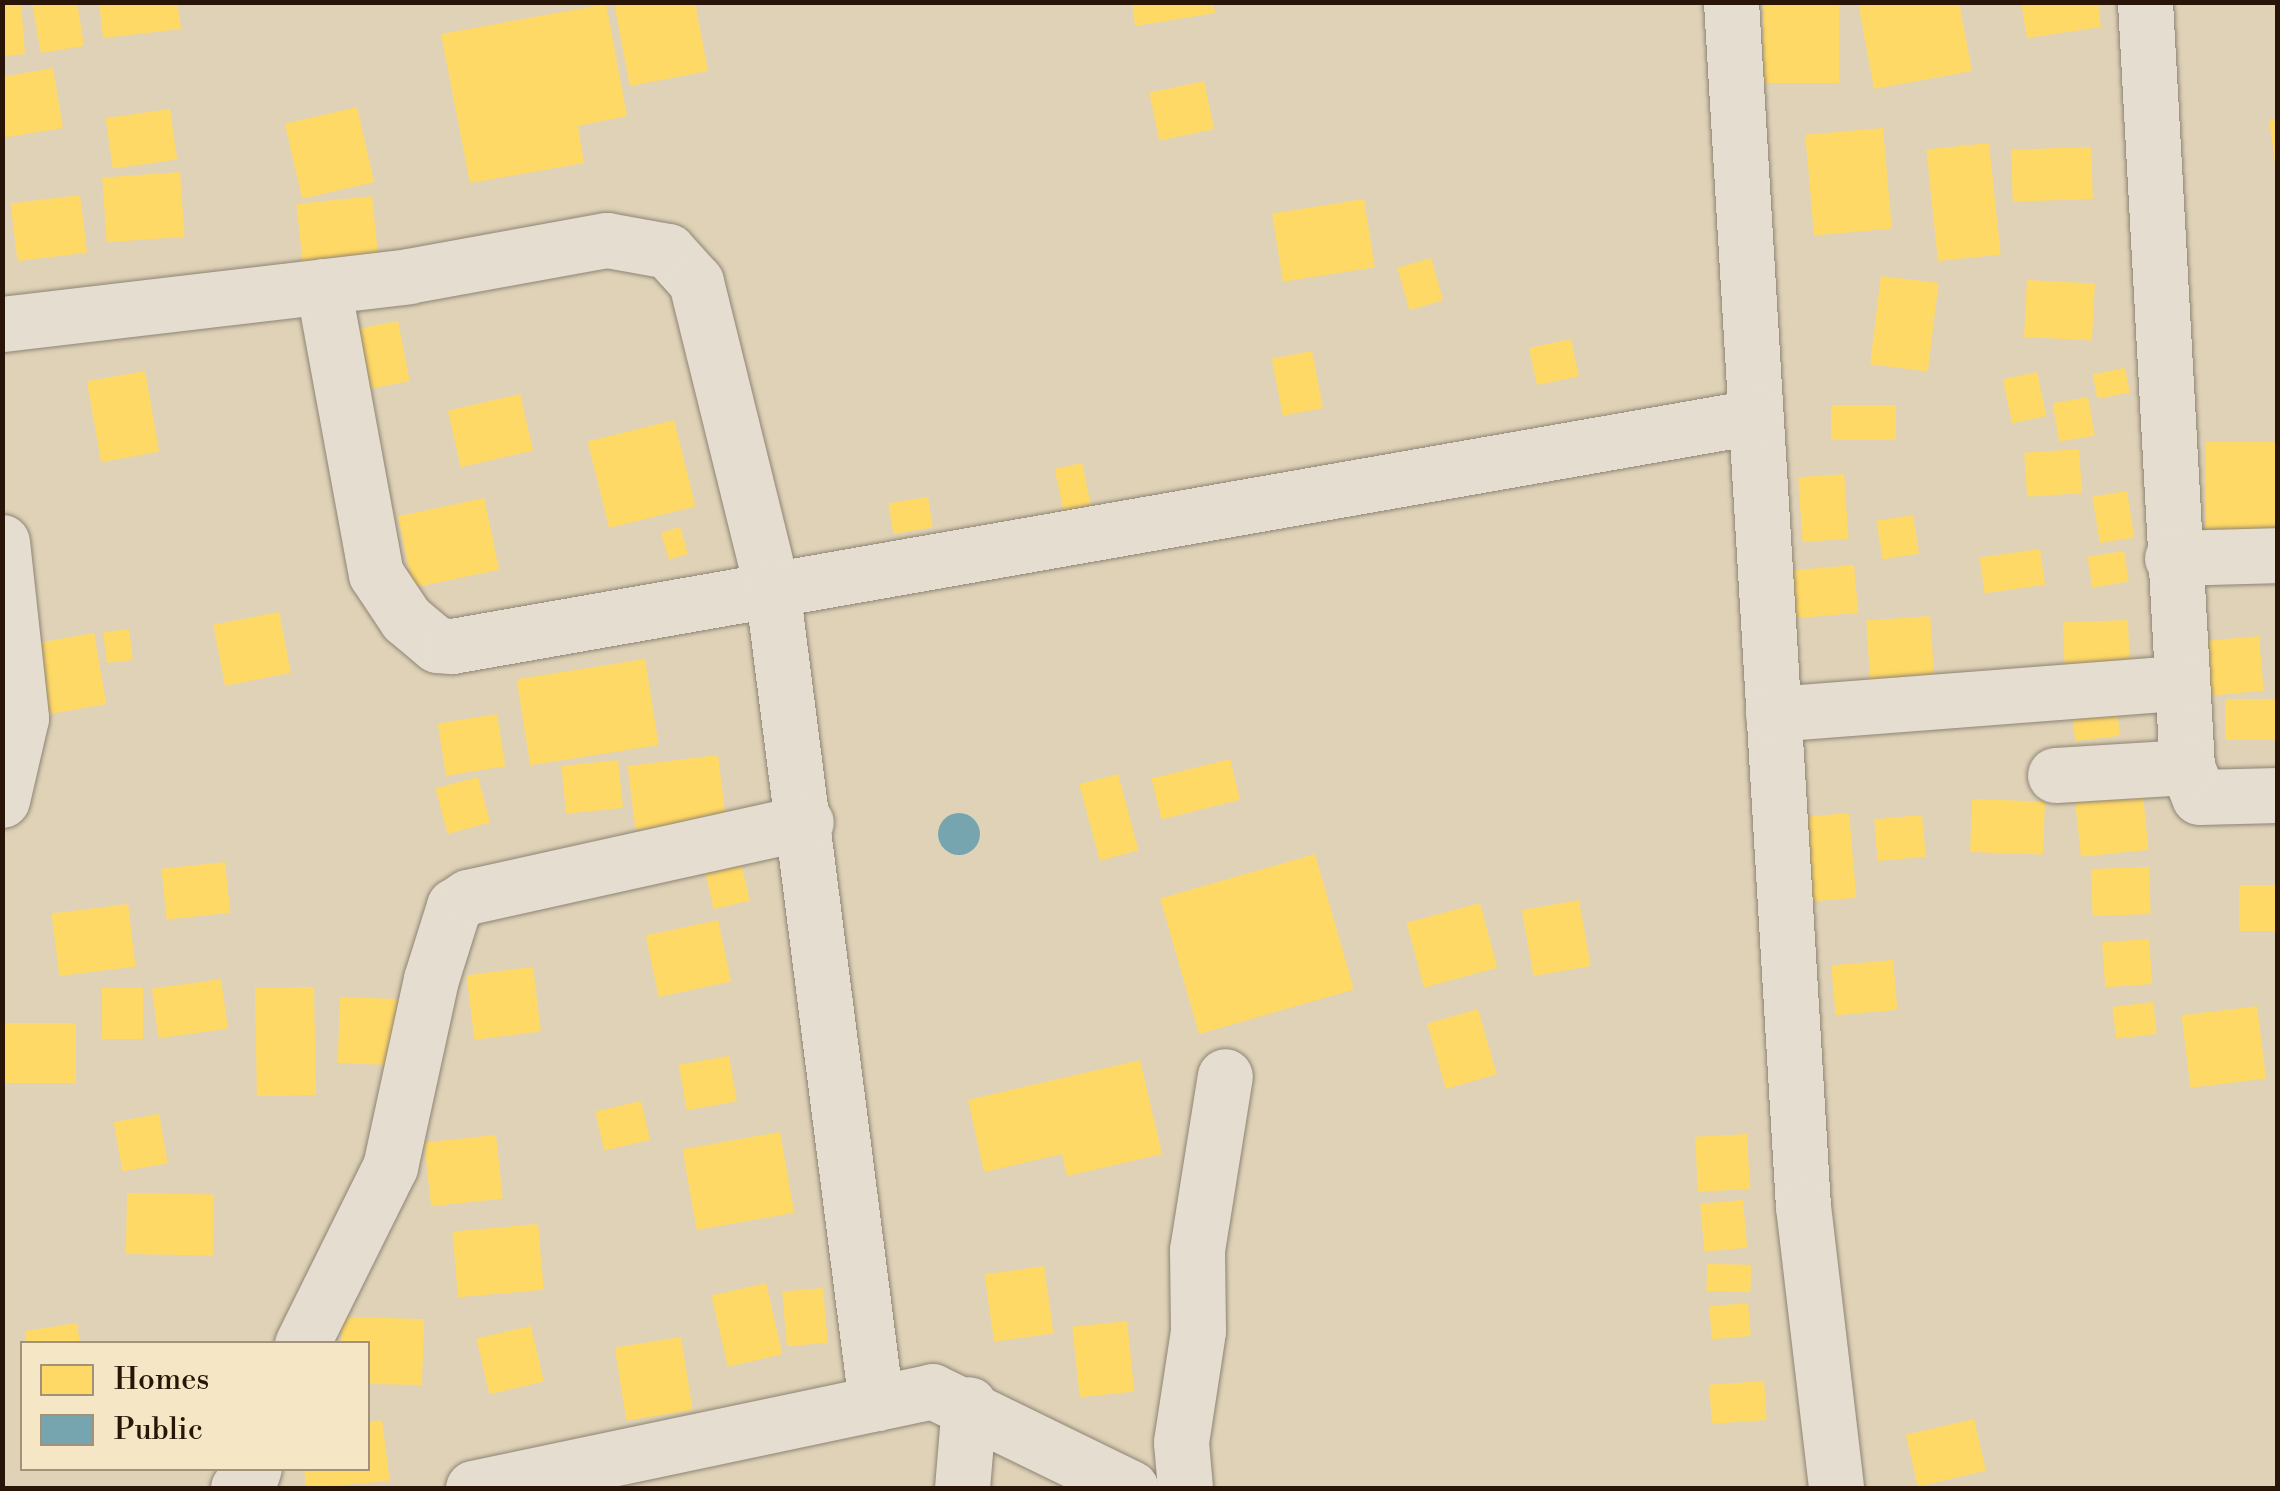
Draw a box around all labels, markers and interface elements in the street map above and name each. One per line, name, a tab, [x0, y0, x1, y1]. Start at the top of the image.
legend	[20, 1341, 370, 1471]
text: Homes	[114, 1361, 209, 1399]
text: Public	[114, 1411, 203, 1449]

